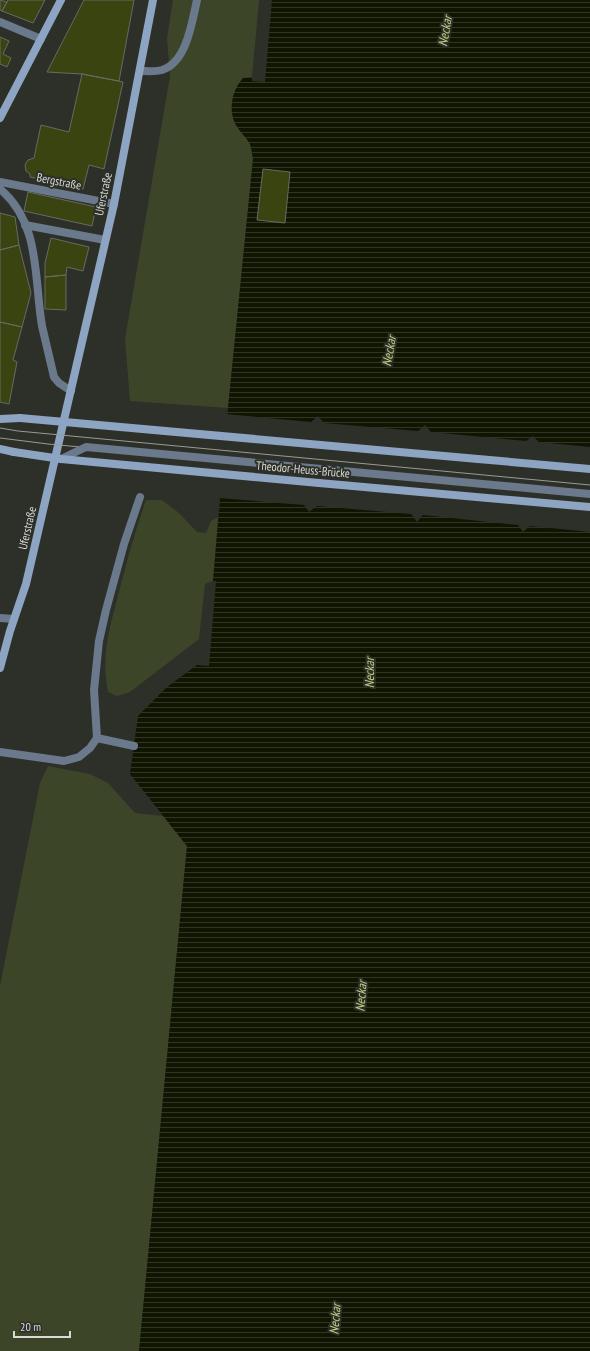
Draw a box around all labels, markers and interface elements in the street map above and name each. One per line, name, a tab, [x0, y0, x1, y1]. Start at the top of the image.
water label: Neckar	[434, 12, 456, 48]
street label: Bergstraße	[35, 169, 83, 193]
street label: Uferstraße	[91, 171, 115, 217]
water label: Neckar	[378, 332, 400, 368]
street label: Theodor-Heuss-Brücke	[256, 457, 350, 481]
street label: Uferstraße	[15, 505, 39, 551]
water label: Neckar	[361, 655, 378, 688]
water label: Neckar	[351, 978, 371, 1012]
water label: Neckar	[325, 1301, 345, 1335]
scale bar	[14, 1313, 70, 1339]
text: 20 m	[20, 1319, 41, 1334]

